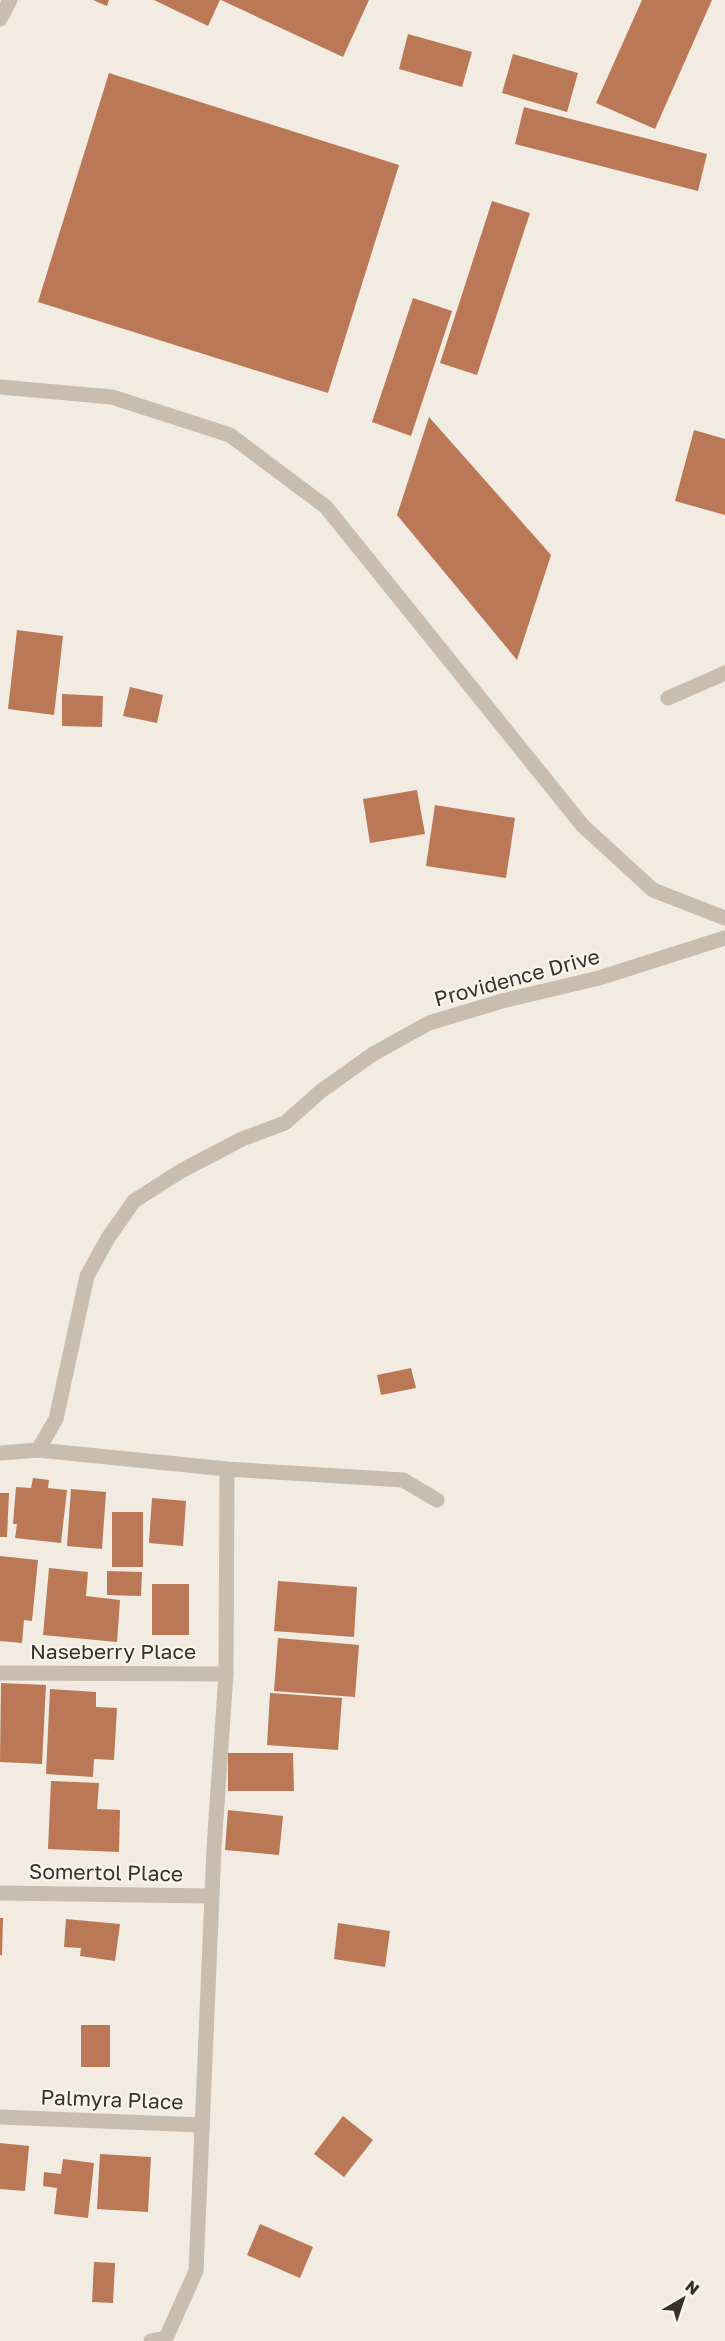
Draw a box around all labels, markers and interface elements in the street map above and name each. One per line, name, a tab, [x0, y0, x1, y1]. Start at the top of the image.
street label: Providence Drive	[431, 942, 602, 1012]
street label: Naseberry Place	[30, 1638, 196, 1664]
street label: Somertol Place	[29, 1858, 183, 1886]
street label: Palmyra Place	[40, 2084, 184, 2114]
north arrow	[653, 2269, 713, 2329]
text: N	[681, 2276, 703, 2299]

